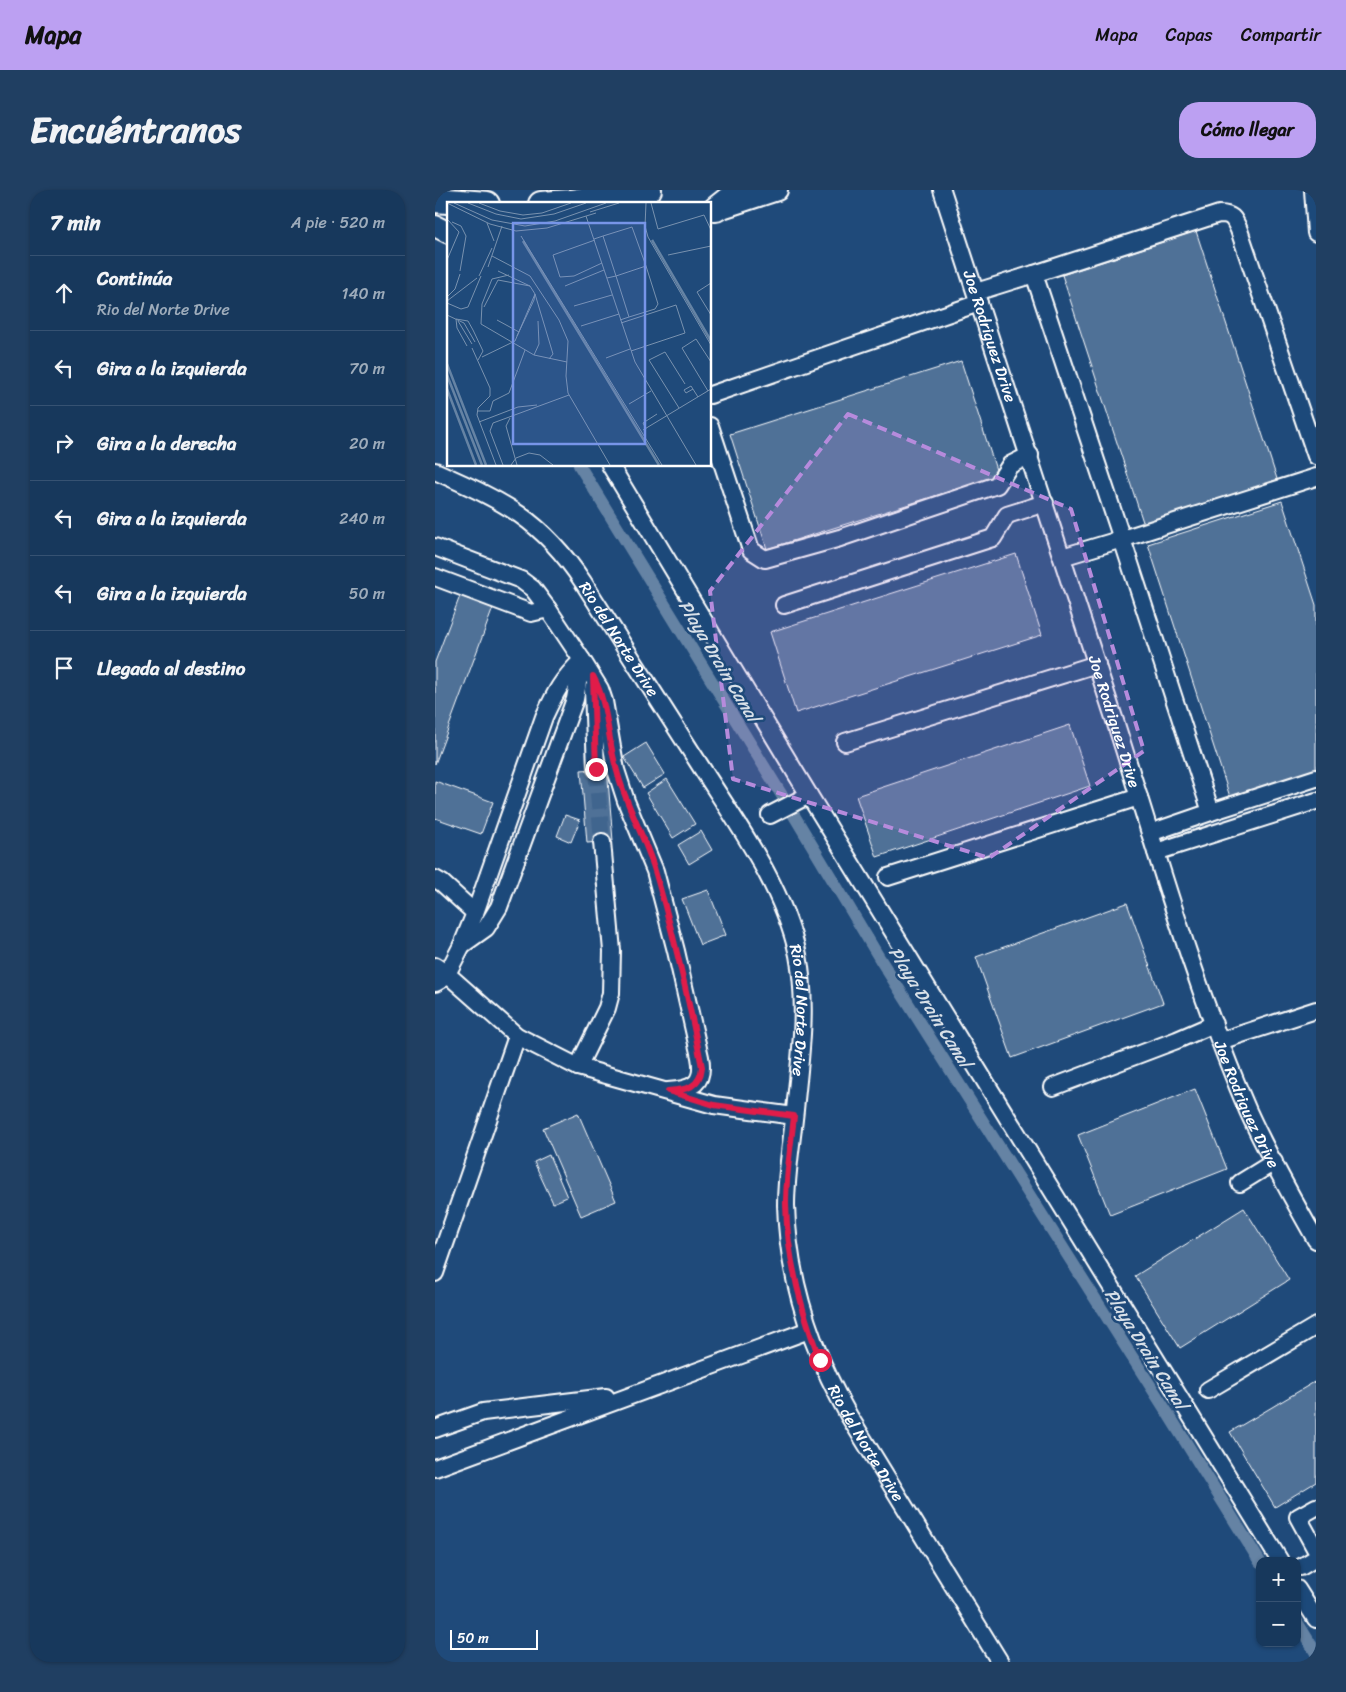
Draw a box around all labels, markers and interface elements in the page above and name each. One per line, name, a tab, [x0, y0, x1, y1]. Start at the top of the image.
text: Mapa	[25, 14, 81, 56]
text: Mapa	[1095, 19, 1138, 51]
text: Capas	[1166, 19, 1213, 51]
text: Compartir	[1241, 19, 1321, 51]
text: Encuéntranos	[30, 99, 241, 161]
button: Cómo llegar	[1179, 102, 1316, 158]
inset map	[447, 202, 711, 466]
text: 7 min	[50, 204, 101, 242]
text: A pie · 520 m	[291, 208, 385, 237]
text: Continúa	[97, 262, 172, 295]
street label: Joe Rodriguez Drive	[954, 265, 1025, 406]
icon: ahead	[50, 279, 78, 307]
text: 140 m	[342, 279, 385, 308]
text: Rio del Norte Drive	[97, 295, 230, 324]
text: Gira a la izquierda	[97, 352, 247, 385]
icon: left	[50, 354, 78, 382]
text: 70 m	[349, 354, 385, 383]
text: Gira a la derecha	[97, 427, 236, 460]
icon: right	[50, 429, 78, 457]
text: 20 m	[349, 429, 385, 458]
text: Gira a la izquierda	[97, 502, 247, 535]
icon: left	[50, 504, 78, 532]
text: 240 m	[339, 504, 385, 533]
street label: Rio del Norte Drive	[571, 575, 667, 703]
text: Gira a la izquierda	[97, 577, 247, 610]
icon: left	[50, 579, 78, 607]
text: 50 m	[349, 579, 385, 608]
water label: Playa Drain Canal	[670, 593, 770, 732]
street label: Joe Rodriguez Drive	[1080, 651, 1149, 791]
text: Llegada al destino	[97, 652, 246, 685]
icon: arrive	[50, 654, 78, 682]
route end	[585, 758, 608, 781]
water label: Playa Drain Canal	[880, 940, 982, 1077]
street label: Rio del Norte Drive	[781, 941, 817, 1078]
street label: Joe Rodriguez Drive	[1205, 1035, 1288, 1174]
water label: Playa Drain Canal	[1096, 1282, 1198, 1419]
route start	[809, 1349, 832, 1372]
street label: Rio del Norte Drive	[819, 1379, 912, 1508]
map controls	[1256, 1557, 1301, 1647]
button: +	[1256, 1557, 1301, 1602]
button: −	[1256, 1602, 1301, 1647]
text: 50 m	[457, 1626, 489, 1651]
scale bar	[450, 1627, 537, 1650]

